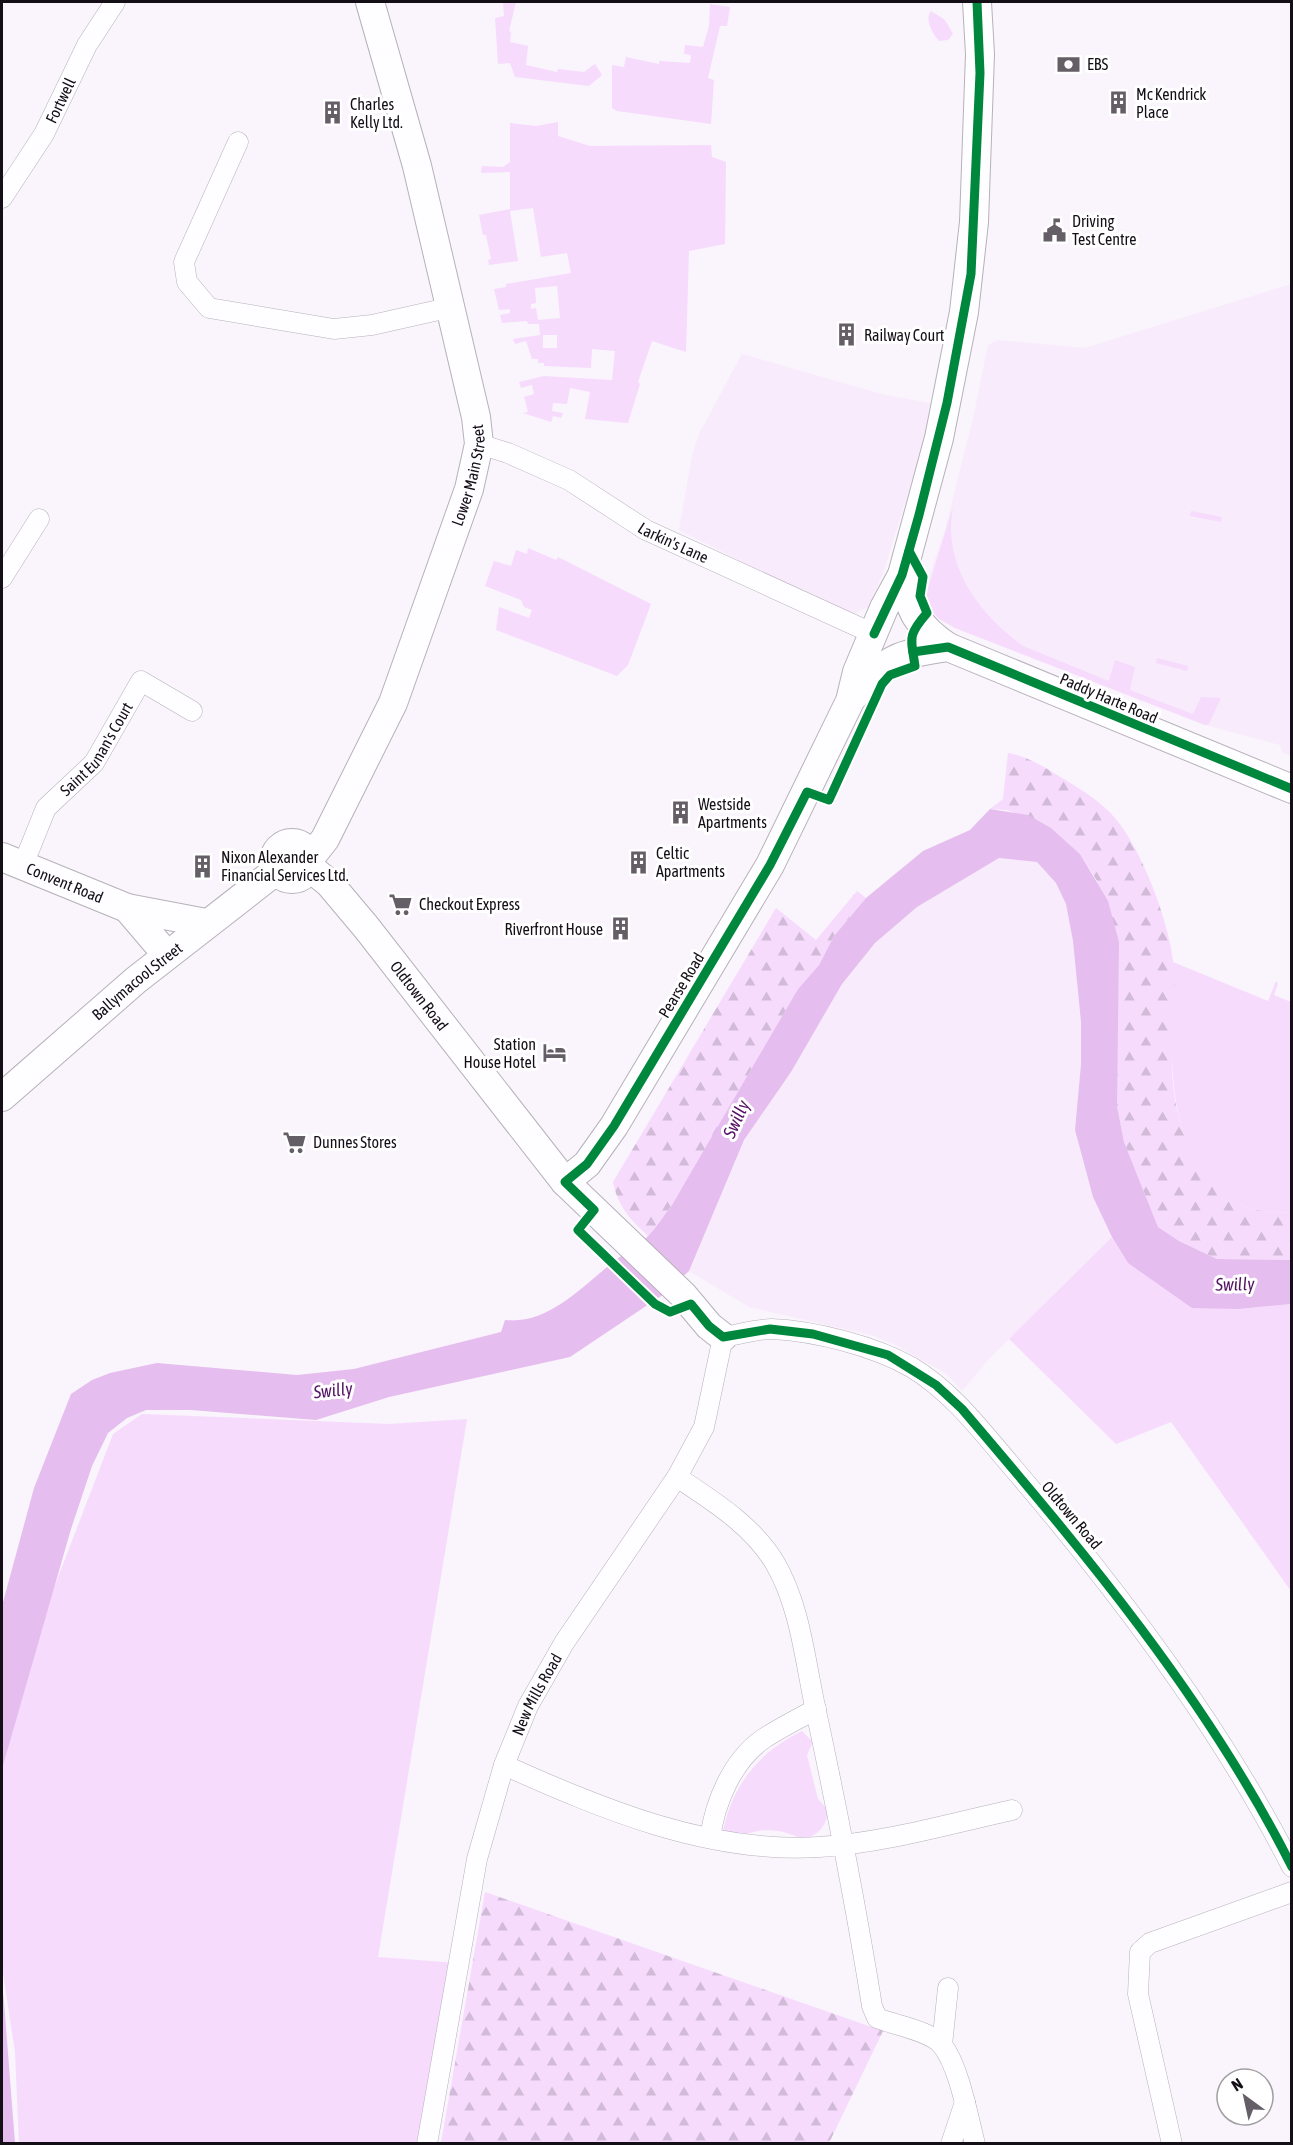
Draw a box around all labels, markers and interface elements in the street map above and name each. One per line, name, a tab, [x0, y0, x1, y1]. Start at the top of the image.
bank icon: EBS	[1056, 51, 1082, 77]
place label: EBS	[1087, 55, 1108, 73]
street label: Fortwell	[42, 74, 79, 126]
place label: Mc Kendrick Place	[1136, 85, 1206, 121]
building icon: Mc Kendrick Place	[1105, 90, 1131, 116]
place label: Charles Kelly Ltd.	[350, 95, 403, 132]
building icon: Charles Kelly Ltd.	[319, 100, 345, 126]
place label: Driving Test Centre	[1072, 212, 1137, 248]
public building icon: Driving Test Centre	[1041, 217, 1067, 243]
building icon: Railway Court	[833, 322, 859, 348]
place label: Railway Court	[864, 326, 945, 345]
street label: Lower Main Street	[448, 423, 488, 528]
street label: Larkin's Lane	[635, 518, 711, 566]
street label: Paddy Harte Road	[1057, 669, 1161, 728]
street label: Saint Eunan's Court	[56, 699, 136, 799]
place label: Westside Apartments	[698, 795, 767, 832]
building icon: Westside Apartments	[667, 800, 693, 826]
place label: Celtic Apartments	[656, 844, 725, 881]
place label: Nixon Alexander Financial Services Ltd.	[221, 848, 349, 884]
building icon: Celtic Apartments	[625, 849, 651, 875]
building icon: Nixon Alexander Financial Services Ltd.	[190, 853, 216, 879]
street label: Convent Road	[24, 859, 106, 906]
supermarket icon: Checkout Express	[388, 891, 414, 917]
place label: Checkout Express	[419, 895, 520, 914]
building icon: Riverfront House	[608, 916, 634, 942]
place label: Riverfront House	[504, 920, 603, 938]
street label: Ballymacool Street	[88, 938, 186, 1023]
street label: Pearse Road	[655, 949, 707, 1021]
street label: Oldtown Road	[387, 957, 452, 1034]
place label: Station House Hotel	[464, 1035, 537, 1071]
hotel icon: Station House Hotel	[541, 1040, 567, 1066]
water label: Swilly	[718, 1096, 754, 1142]
supermarket icon: Dunnes Stores	[282, 1129, 308, 1155]
place label: Dunnes Stores	[313, 1133, 397, 1151]
water label: Swilly	[1214, 1273, 1255, 1295]
water label: Swilly	[311, 1377, 354, 1403]
street label: Oldtown Road	[1038, 1477, 1106, 1553]
street label: New Mills Road	[508, 1650, 565, 1738]
north arrow	[1215, 2067, 1275, 2127]
text: N	[1228, 2074, 1246, 2095]

